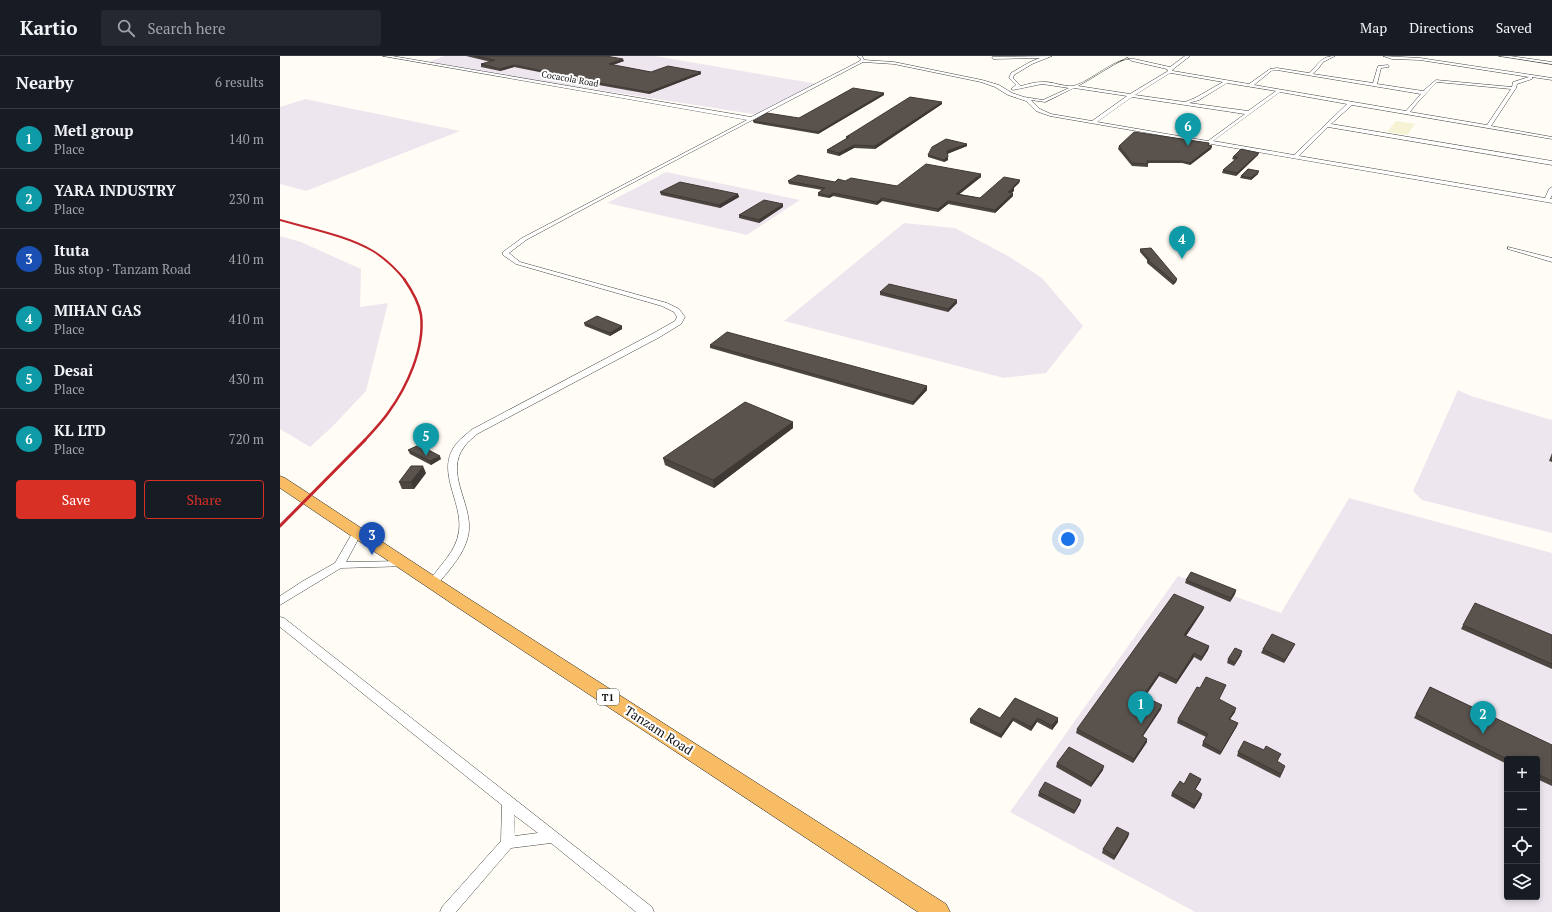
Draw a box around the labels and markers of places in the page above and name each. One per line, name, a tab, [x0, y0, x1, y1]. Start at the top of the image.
pin: 6	[1175, 113, 1201, 146]
pin: 4	[1169, 226, 1195, 259]
pin: 5	[413, 423, 439, 456]
pin: 3	[359, 522, 385, 555]
pin: 1	[1128, 691, 1154, 724]
pin: 2	[1470, 701, 1496, 734]

